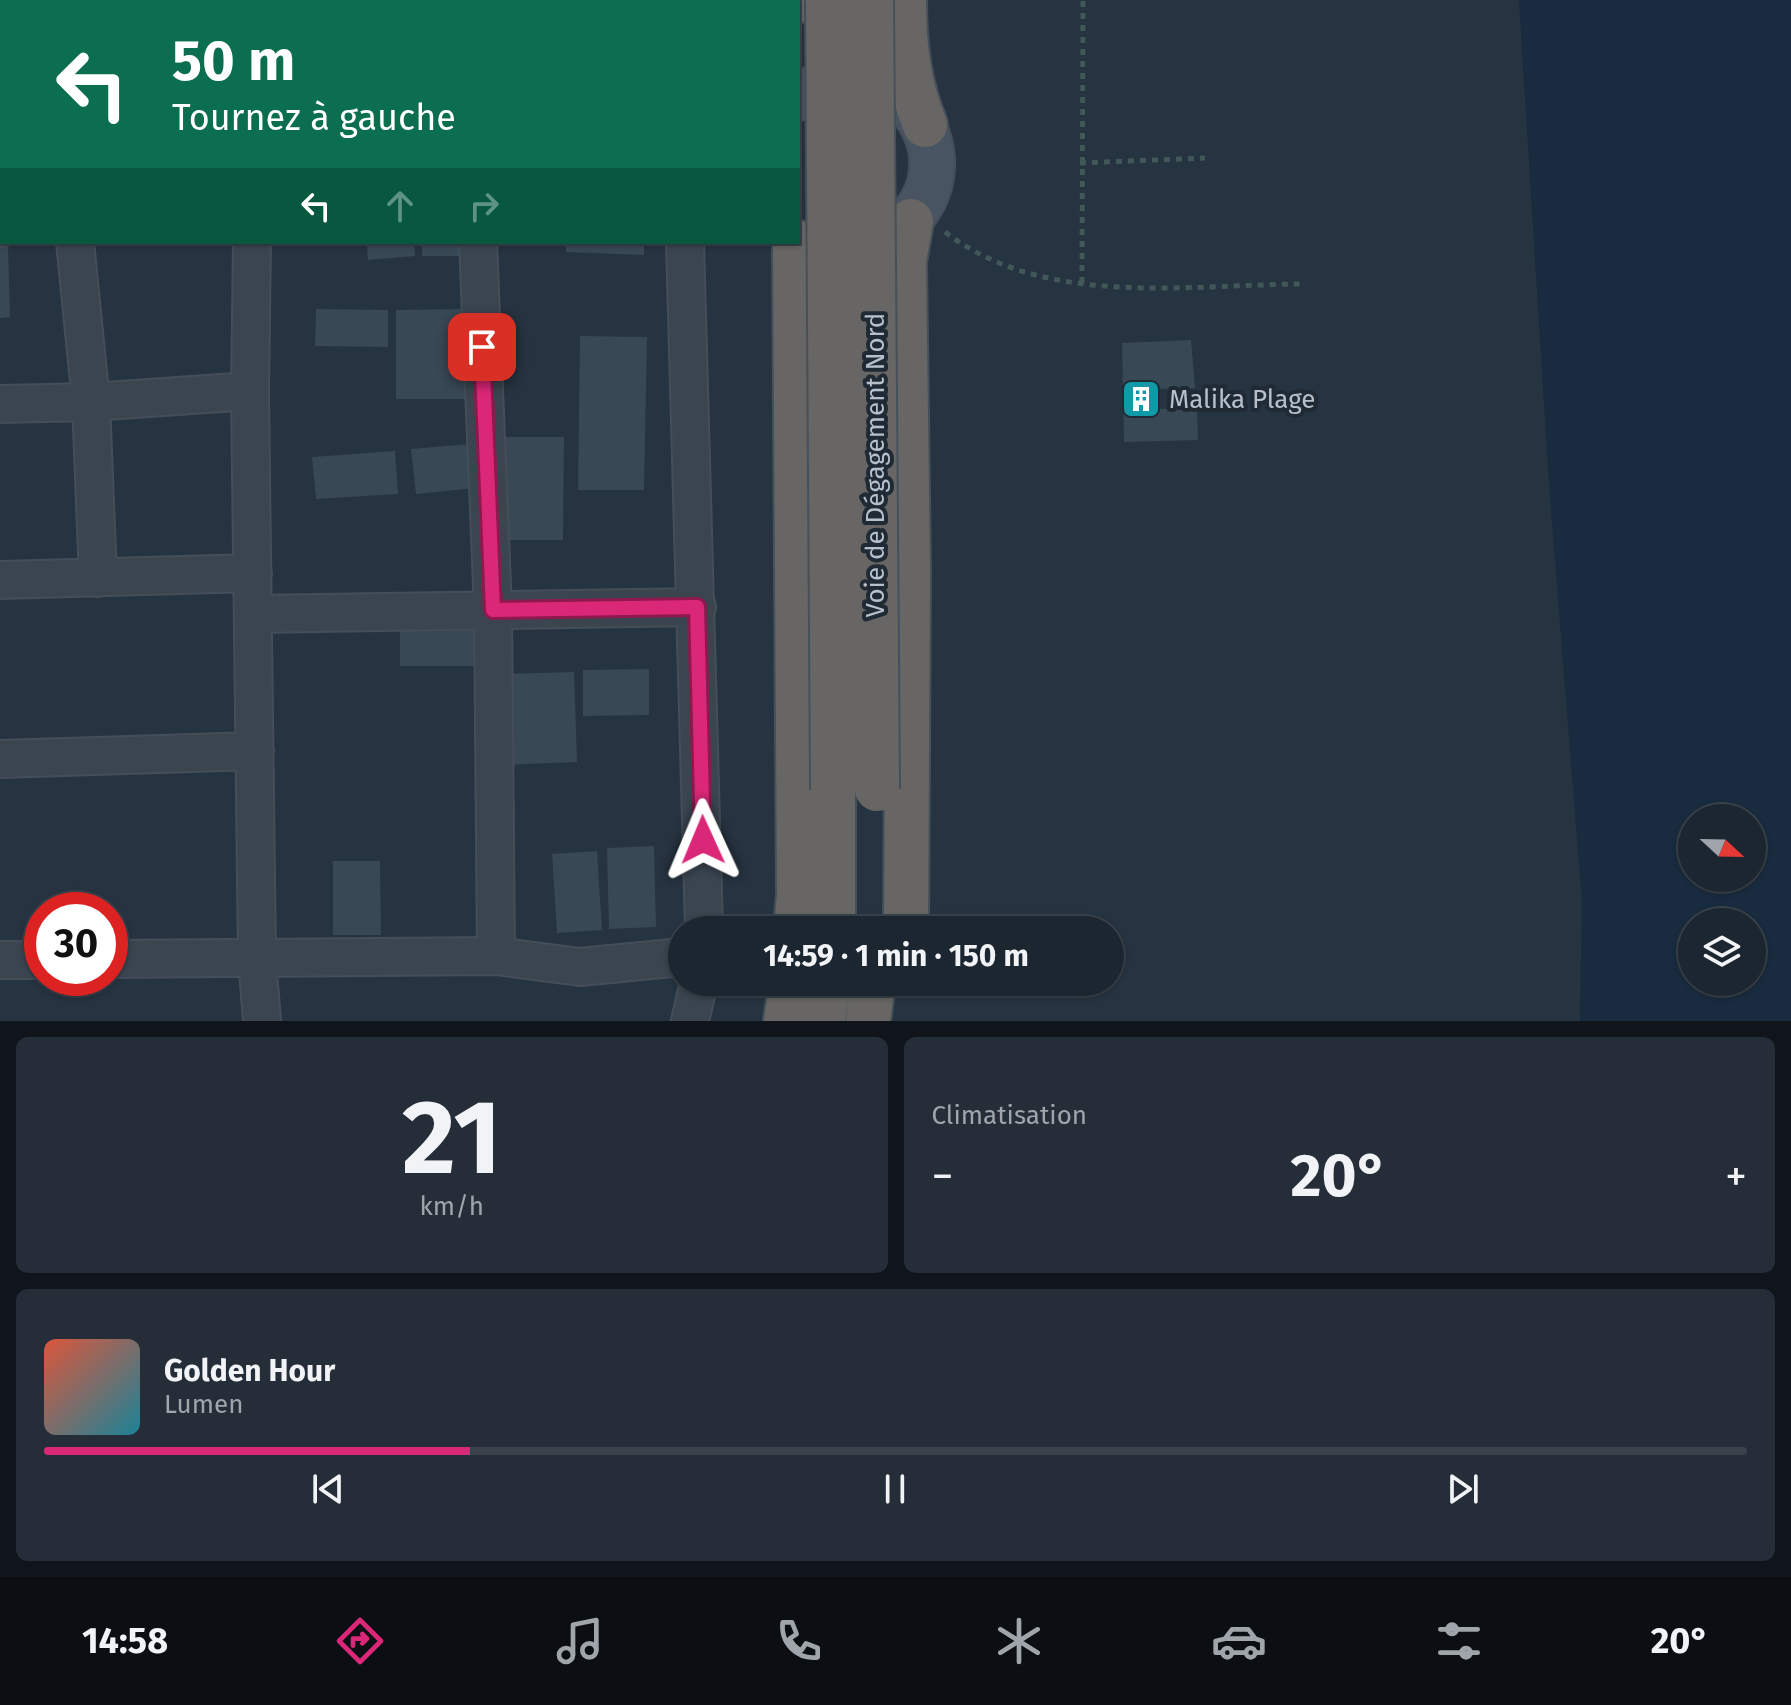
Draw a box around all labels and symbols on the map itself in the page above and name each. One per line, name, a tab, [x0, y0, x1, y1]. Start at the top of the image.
pin	[448, 313, 516, 381]
street label: Voie de Dégagement Nord	[860, 313, 891, 617]
building icon: Malika Plage	[1120, 378, 1162, 420]
place label: Malika Plage	[1169, 384, 1316, 415]
position arrow	[661, 798, 745, 882]
north arrow	[1678, 804, 1766, 892]
speed limit sign: 30	[24, 892, 128, 996]

